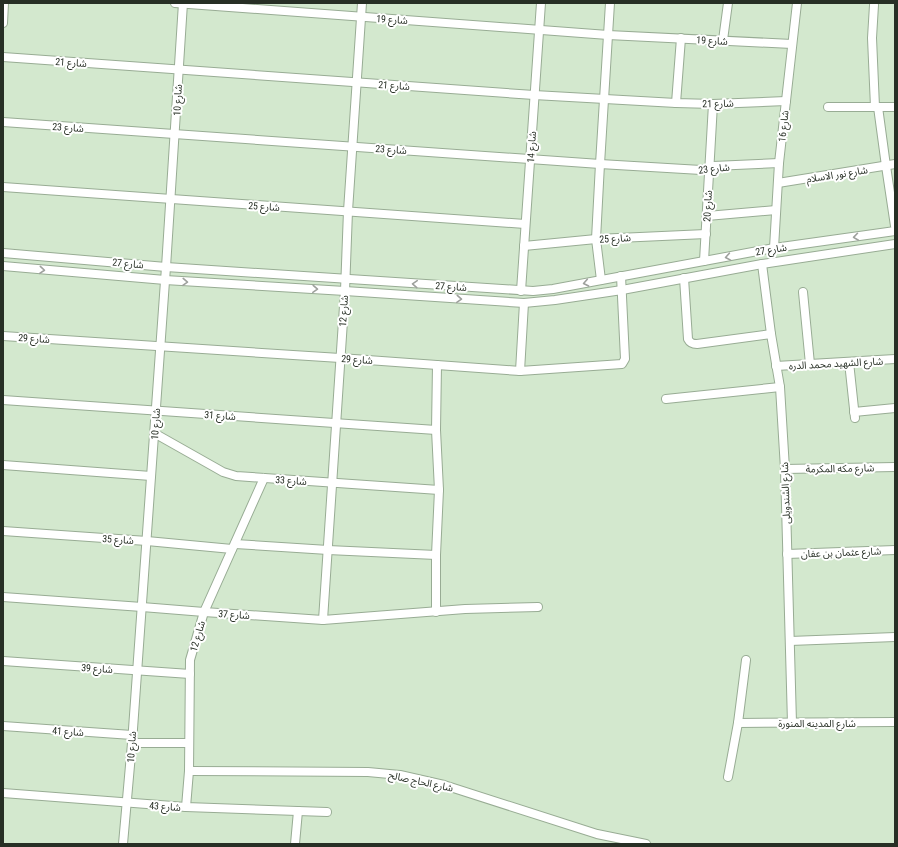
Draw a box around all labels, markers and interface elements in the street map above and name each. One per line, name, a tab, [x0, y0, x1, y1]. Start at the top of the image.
street label: شارع 19	[376, 13, 408, 28]
street label: شارع 19	[696, 34, 728, 49]
street label: شارع 21	[55, 56, 87, 71]
street label: شارع 21	[378, 79, 410, 94]
street label: شارع 10	[171, 84, 186, 116]
street label: شارع 21	[702, 98, 734, 111]
street label: شارع 16	[776, 110, 793, 143]
street label: شارع 23	[52, 121, 84, 136]
street label: شارع 14	[525, 131, 540, 163]
street label: شارع 23	[375, 143, 407, 158]
street label: شارع 23	[698, 161, 731, 178]
street label: شارع نور الاسلام	[806, 164, 869, 188]
street label: شارع 20	[701, 190, 716, 222]
street label: شارع 25	[248, 200, 280, 215]
street label: شارع 25	[599, 232, 631, 247]
one-way arrow	[853, 232, 859, 241]
street label: شارع 27	[755, 242, 788, 259]
one-way arrow	[725, 252, 731, 260]
street label: شارع 27	[112, 257, 144, 272]
one-way arrow	[39, 265, 45, 274]
one-way arrow	[182, 277, 188, 286]
one-way arrow	[583, 278, 589, 286]
one-way arrow	[412, 279, 418, 288]
street label: شارع 27	[435, 280, 467, 295]
one-way arrow	[312, 285, 318, 294]
one-way arrow	[456, 294, 462, 303]
street label: شارع 12	[337, 295, 352, 327]
street label: شارع 29	[18, 332, 50, 347]
street label: شارع 29	[341, 353, 373, 368]
street label: شارع الشهيد محمد الدره	[789, 356, 884, 373]
street label: شارع 10	[149, 408, 164, 440]
street label: شارع 31	[204, 409, 236, 424]
street label: شارع الشندويلى	[779, 462, 794, 524]
street label: شارع مكه المكرمة	[806, 462, 875, 477]
street label: شارع 33	[275, 474, 307, 489]
street label: شارع 35	[102, 533, 134, 548]
street label: شارع عثمان بن عفان	[801, 546, 882, 561]
street label: شارع 37	[218, 608, 250, 623]
street label: شارع 12	[188, 619, 209, 653]
street label: شارع 39	[81, 662, 113, 677]
street label: شارع المدينه المنورة	[778, 718, 856, 731]
street label: شارع 41	[52, 725, 84, 740]
street label: شارع 10	[125, 731, 140, 763]
street label: شارع الحاج صالح	[387, 769, 454, 796]
street label: شارع 43	[149, 800, 181, 815]

